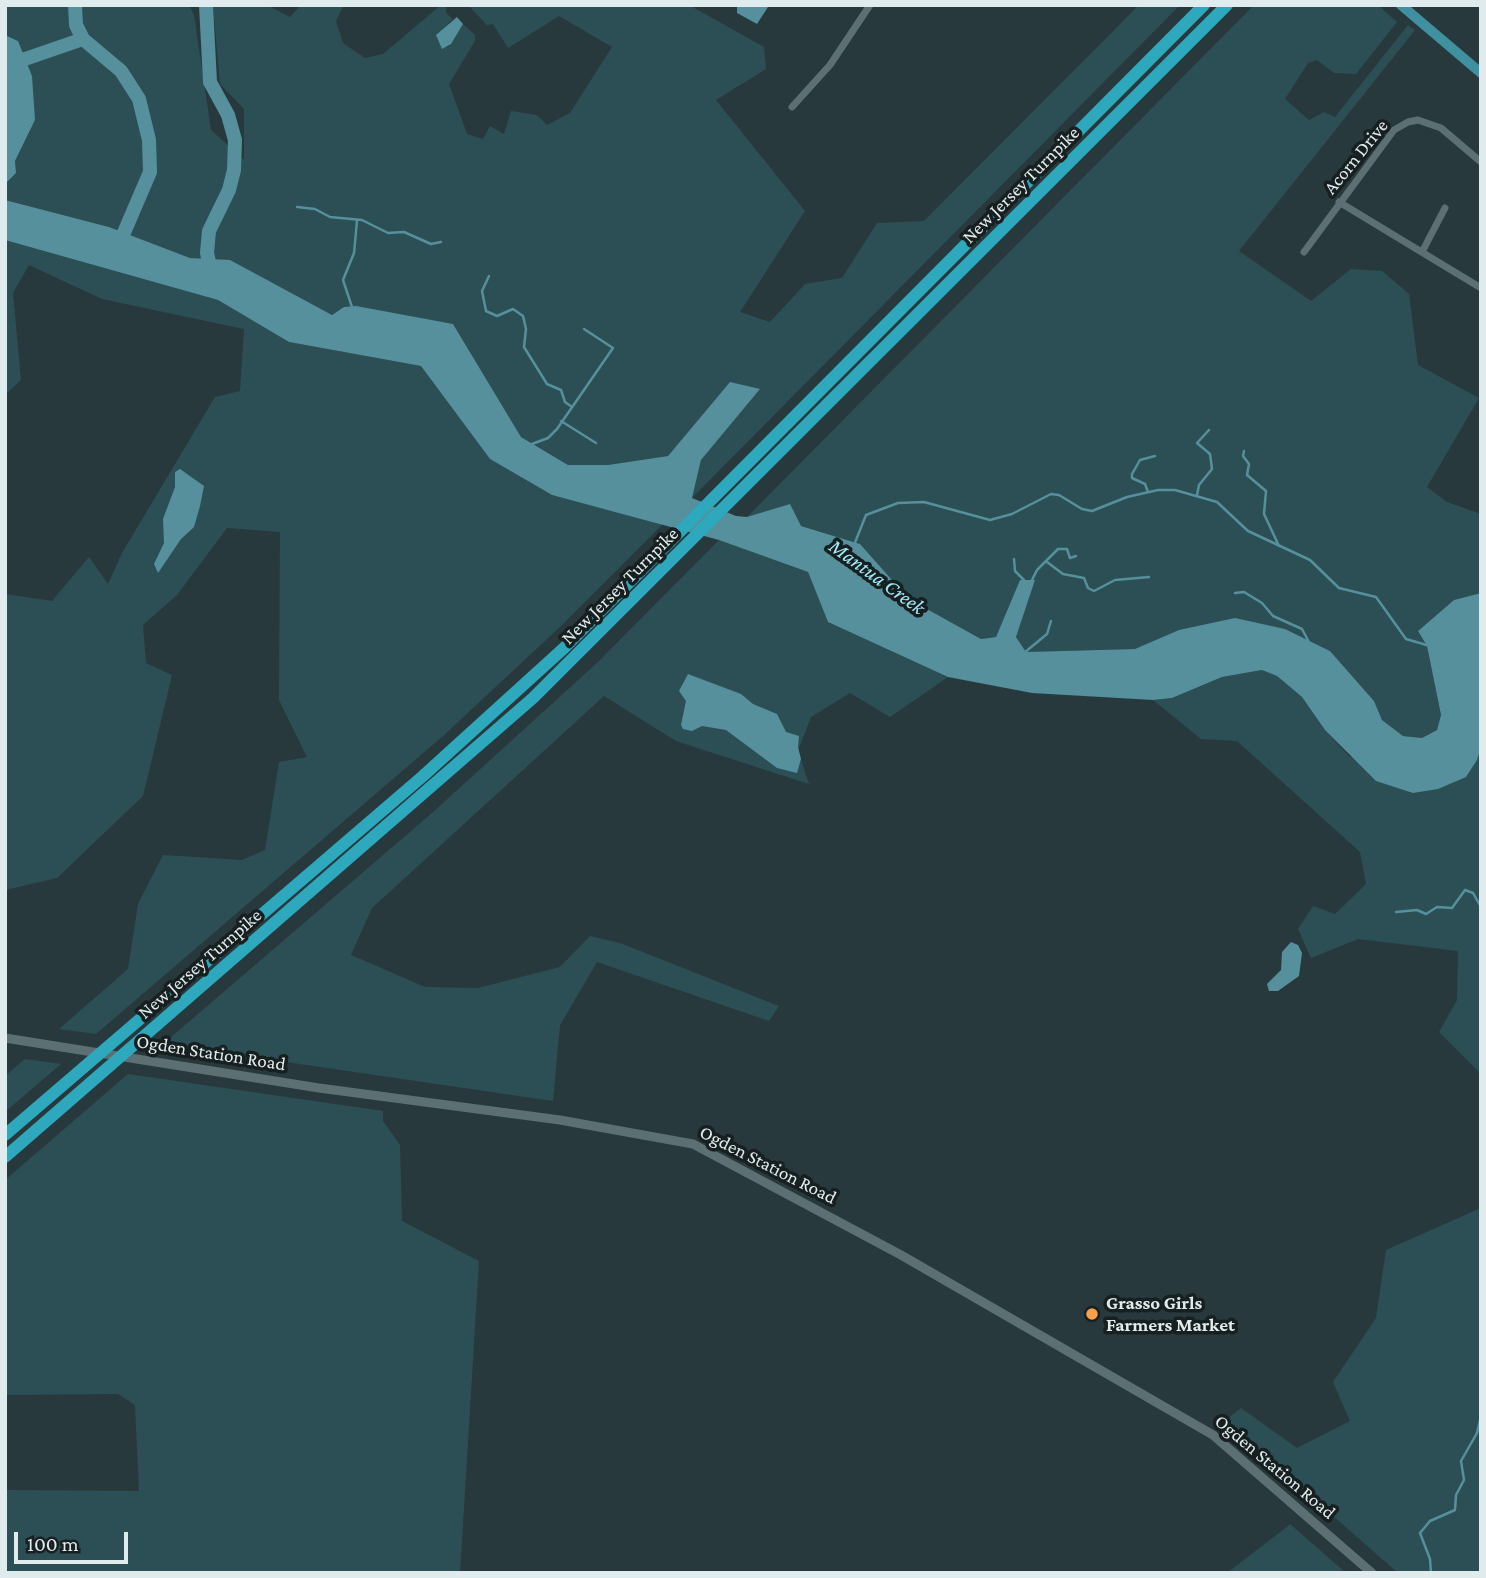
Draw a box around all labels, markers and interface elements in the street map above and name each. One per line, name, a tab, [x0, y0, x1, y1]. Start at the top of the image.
street label: Acorn Drive	[1319, 115, 1393, 199]
street label: New Jersey Turnpike	[958, 122, 1084, 248]
street label: New Jersey Turnpike	[557, 523, 683, 649]
water label: Mantua Creek	[824, 534, 930, 620]
street label: New Jersey Turnpike	[133, 904, 267, 1024]
street label: Ogden Station Road	[135, 1030, 287, 1076]
street label: Ogden Station Road	[696, 1121, 840, 1209]
place label: Grasso Girls Farmers Market	[1106, 1292, 1235, 1336]
marker: Grasso Girls Farmers Market	[1084, 1306, 1100, 1322]
street label: Ogden Station Road	[1210, 1410, 1340, 1524]
scale bar	[18, 1518, 131, 1562]
text: 100 m	[27, 1532, 79, 1556]

